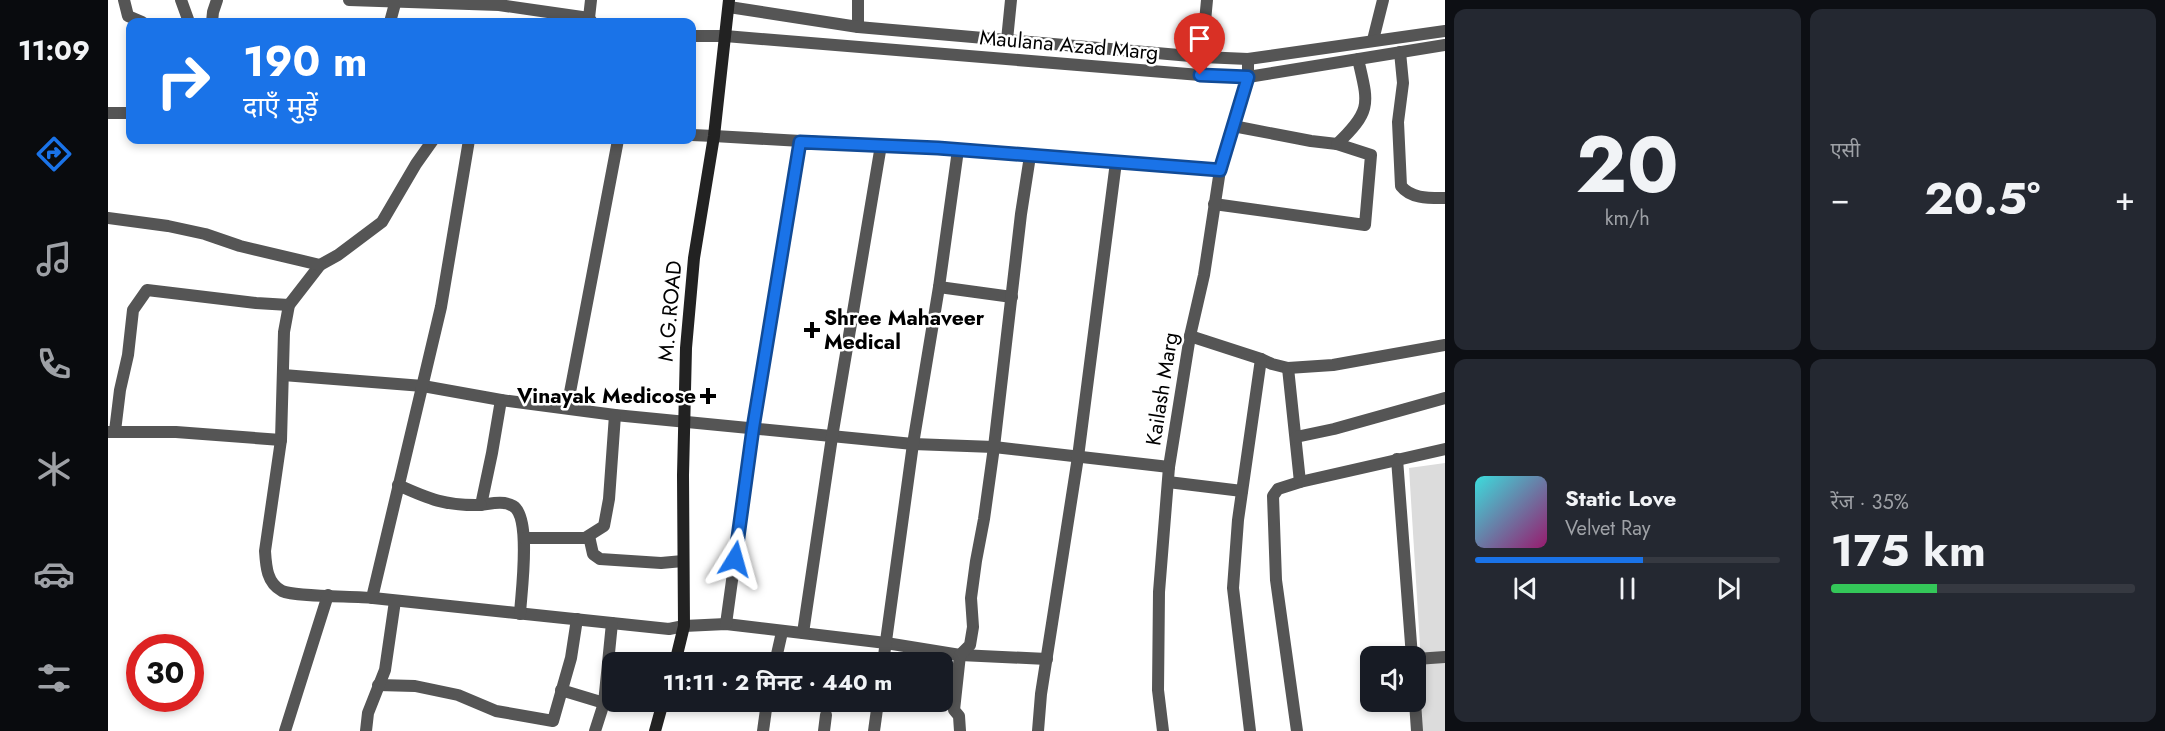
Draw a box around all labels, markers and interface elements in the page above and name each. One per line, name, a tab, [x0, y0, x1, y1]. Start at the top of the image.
pin	[1174, 13, 1225, 75]
street label: Maulana Azad Marg	[978, 22, 1160, 68]
icon: arrive	[1183, 22, 1216, 55]
text: 11:09	[18, 31, 90, 70]
text: 190 m	[243, 31, 367, 92]
icon: right	[144, 42, 222, 120]
text: दाएँ मुड़ें	[243, 87, 318, 126]
text: 20	[1576, 109, 1679, 221]
icon: directions	[33, 133, 75, 175]
text: एसी	[1831, 136, 1860, 165]
text: 20.5°	[1924, 166, 2040, 231]
text: −	[1831, 175, 1850, 222]
text: +	[2115, 175, 2135, 222]
text: km/h	[1605, 204, 1650, 233]
icon: music	[33, 238, 75, 280]
street label: M.G.ROAD	[651, 259, 689, 363]
place label: Shree Mahaveer Medical	[824, 303, 985, 357]
marker: Shree Mahaveer Medical	[805, 323, 819, 337]
street label: Kailash Marg	[1138, 330, 1186, 448]
icon: phone	[33, 343, 75, 385]
place label: Vinayak Medicose	[516, 381, 696, 411]
marker: Vinayak Medicose	[701, 389, 715, 403]
icon: climate	[33, 448, 75, 490]
text: Static Love	[1565, 482, 1676, 514]
text: रेंज · 35%	[1831, 488, 1909, 517]
text: Velvet Ray	[1565, 514, 1651, 543]
text: 175 km	[1831, 518, 1986, 583]
position arrow	[703, 527, 767, 591]
icon: car	[33, 553, 75, 595]
icon: previous	[1509, 572, 1542, 605]
icon: pause	[1611, 572, 1644, 605]
icon: next	[1712, 572, 1745, 605]
speed limit sign: 30	[126, 634, 204, 712]
map controls	[1360, 646, 1426, 712]
button: sound	[1360, 646, 1426, 712]
icon: filters	[33, 657, 75, 699]
text: 11:11 · 2 मिनट · 440 m	[663, 666, 892, 698]

